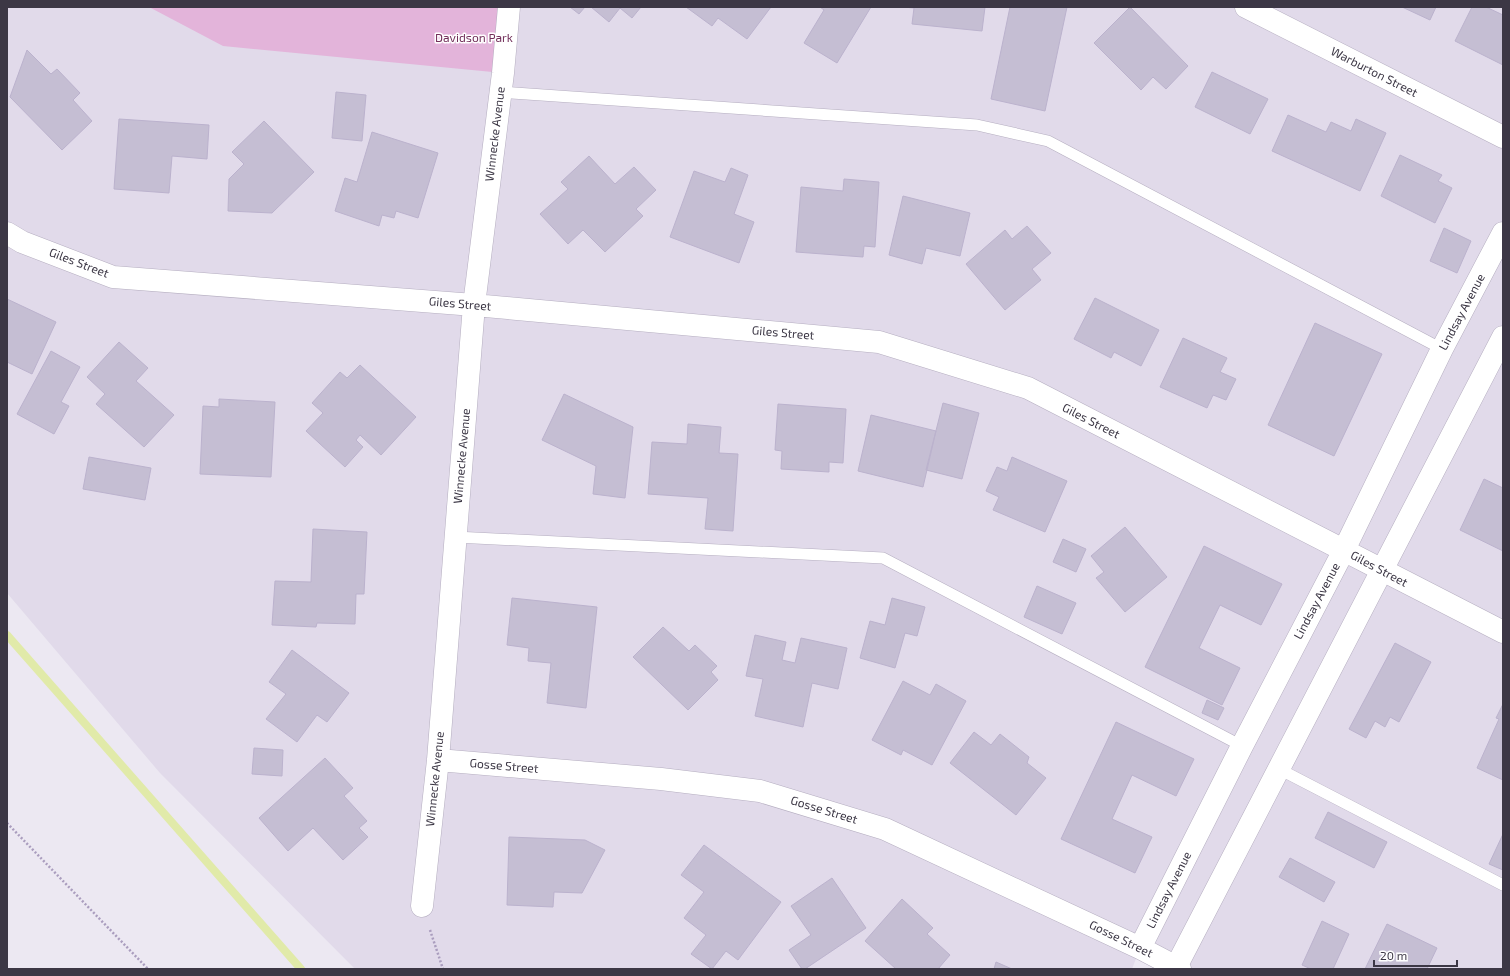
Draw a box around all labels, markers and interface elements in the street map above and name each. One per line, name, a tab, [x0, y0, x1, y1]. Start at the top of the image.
park label: Davidson Park	[435, 30, 513, 44]
street label: Warburton Street	[1329, 43, 1421, 99]
street label: Winnecke Avenue	[481, 86, 507, 182]
street label: Giles Street	[48, 244, 112, 280]
street label: Lindsay Avenue	[1435, 271, 1487, 352]
street label: Giles Street	[428, 293, 492, 313]
street label: Giles Street	[751, 322, 815, 342]
street label: Giles Street	[1060, 400, 1123, 441]
street label: Winnecke Avenue	[450, 408, 472, 504]
street label: Giles Street	[1349, 547, 1411, 589]
street label: Lindsay Avenue	[1290, 560, 1342, 641]
street label: Winnecke Avenue	[422, 731, 446, 827]
street label: Gosse Street	[469, 755, 539, 775]
street label: Gosse Street	[789, 792, 860, 826]
street label: Lindsay Avenue	[1143, 849, 1193, 930]
street label: Gosse Street	[1087, 917, 1156, 960]
scale bar	[1374, 942, 1457, 968]
text: 20 m	[1380, 948, 1407, 962]

